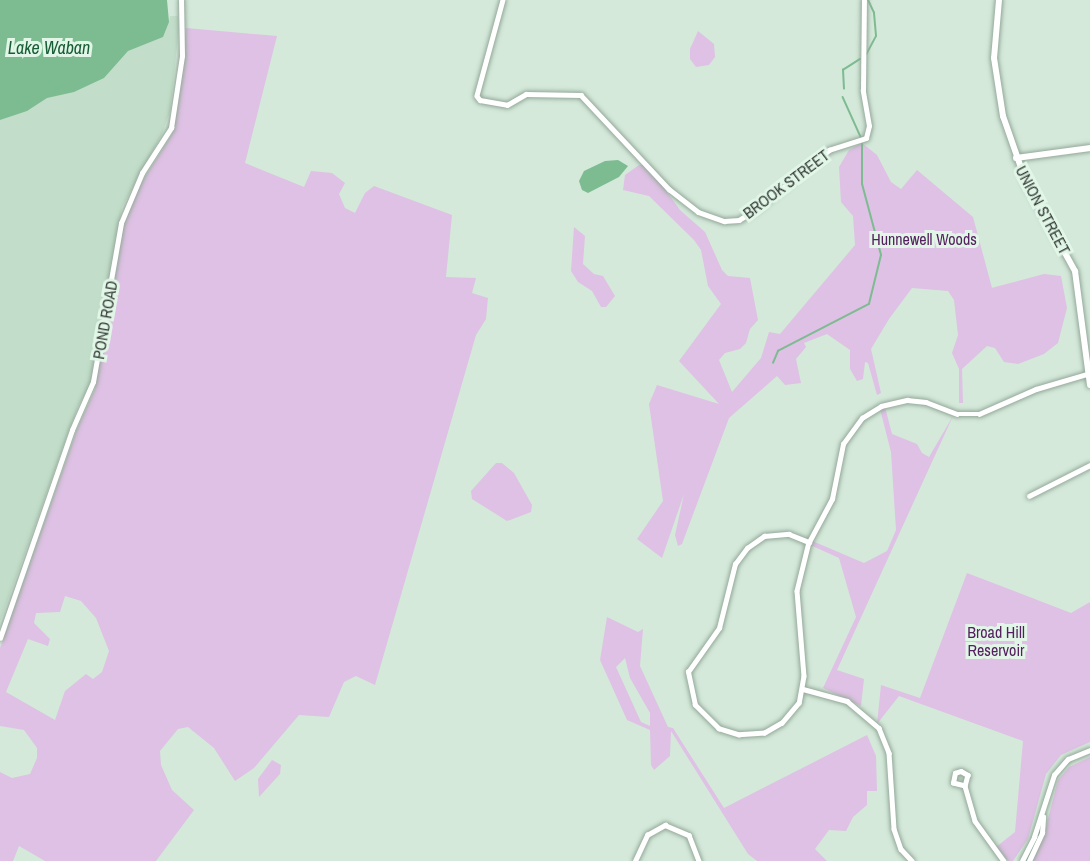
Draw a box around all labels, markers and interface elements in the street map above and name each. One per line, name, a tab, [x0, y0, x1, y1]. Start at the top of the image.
water label: Lake Waban	[8, 37, 90, 59]
street label: BROOK STREET	[739, 145, 833, 223]
street label: UNION STREET	[1012, 162, 1074, 258]
park label: Hunnewell Woods	[871, 229, 977, 249]
street label: POND ROAD	[89, 279, 121, 361]
park label: Broad Hill Reservoir	[967, 622, 1025, 660]

